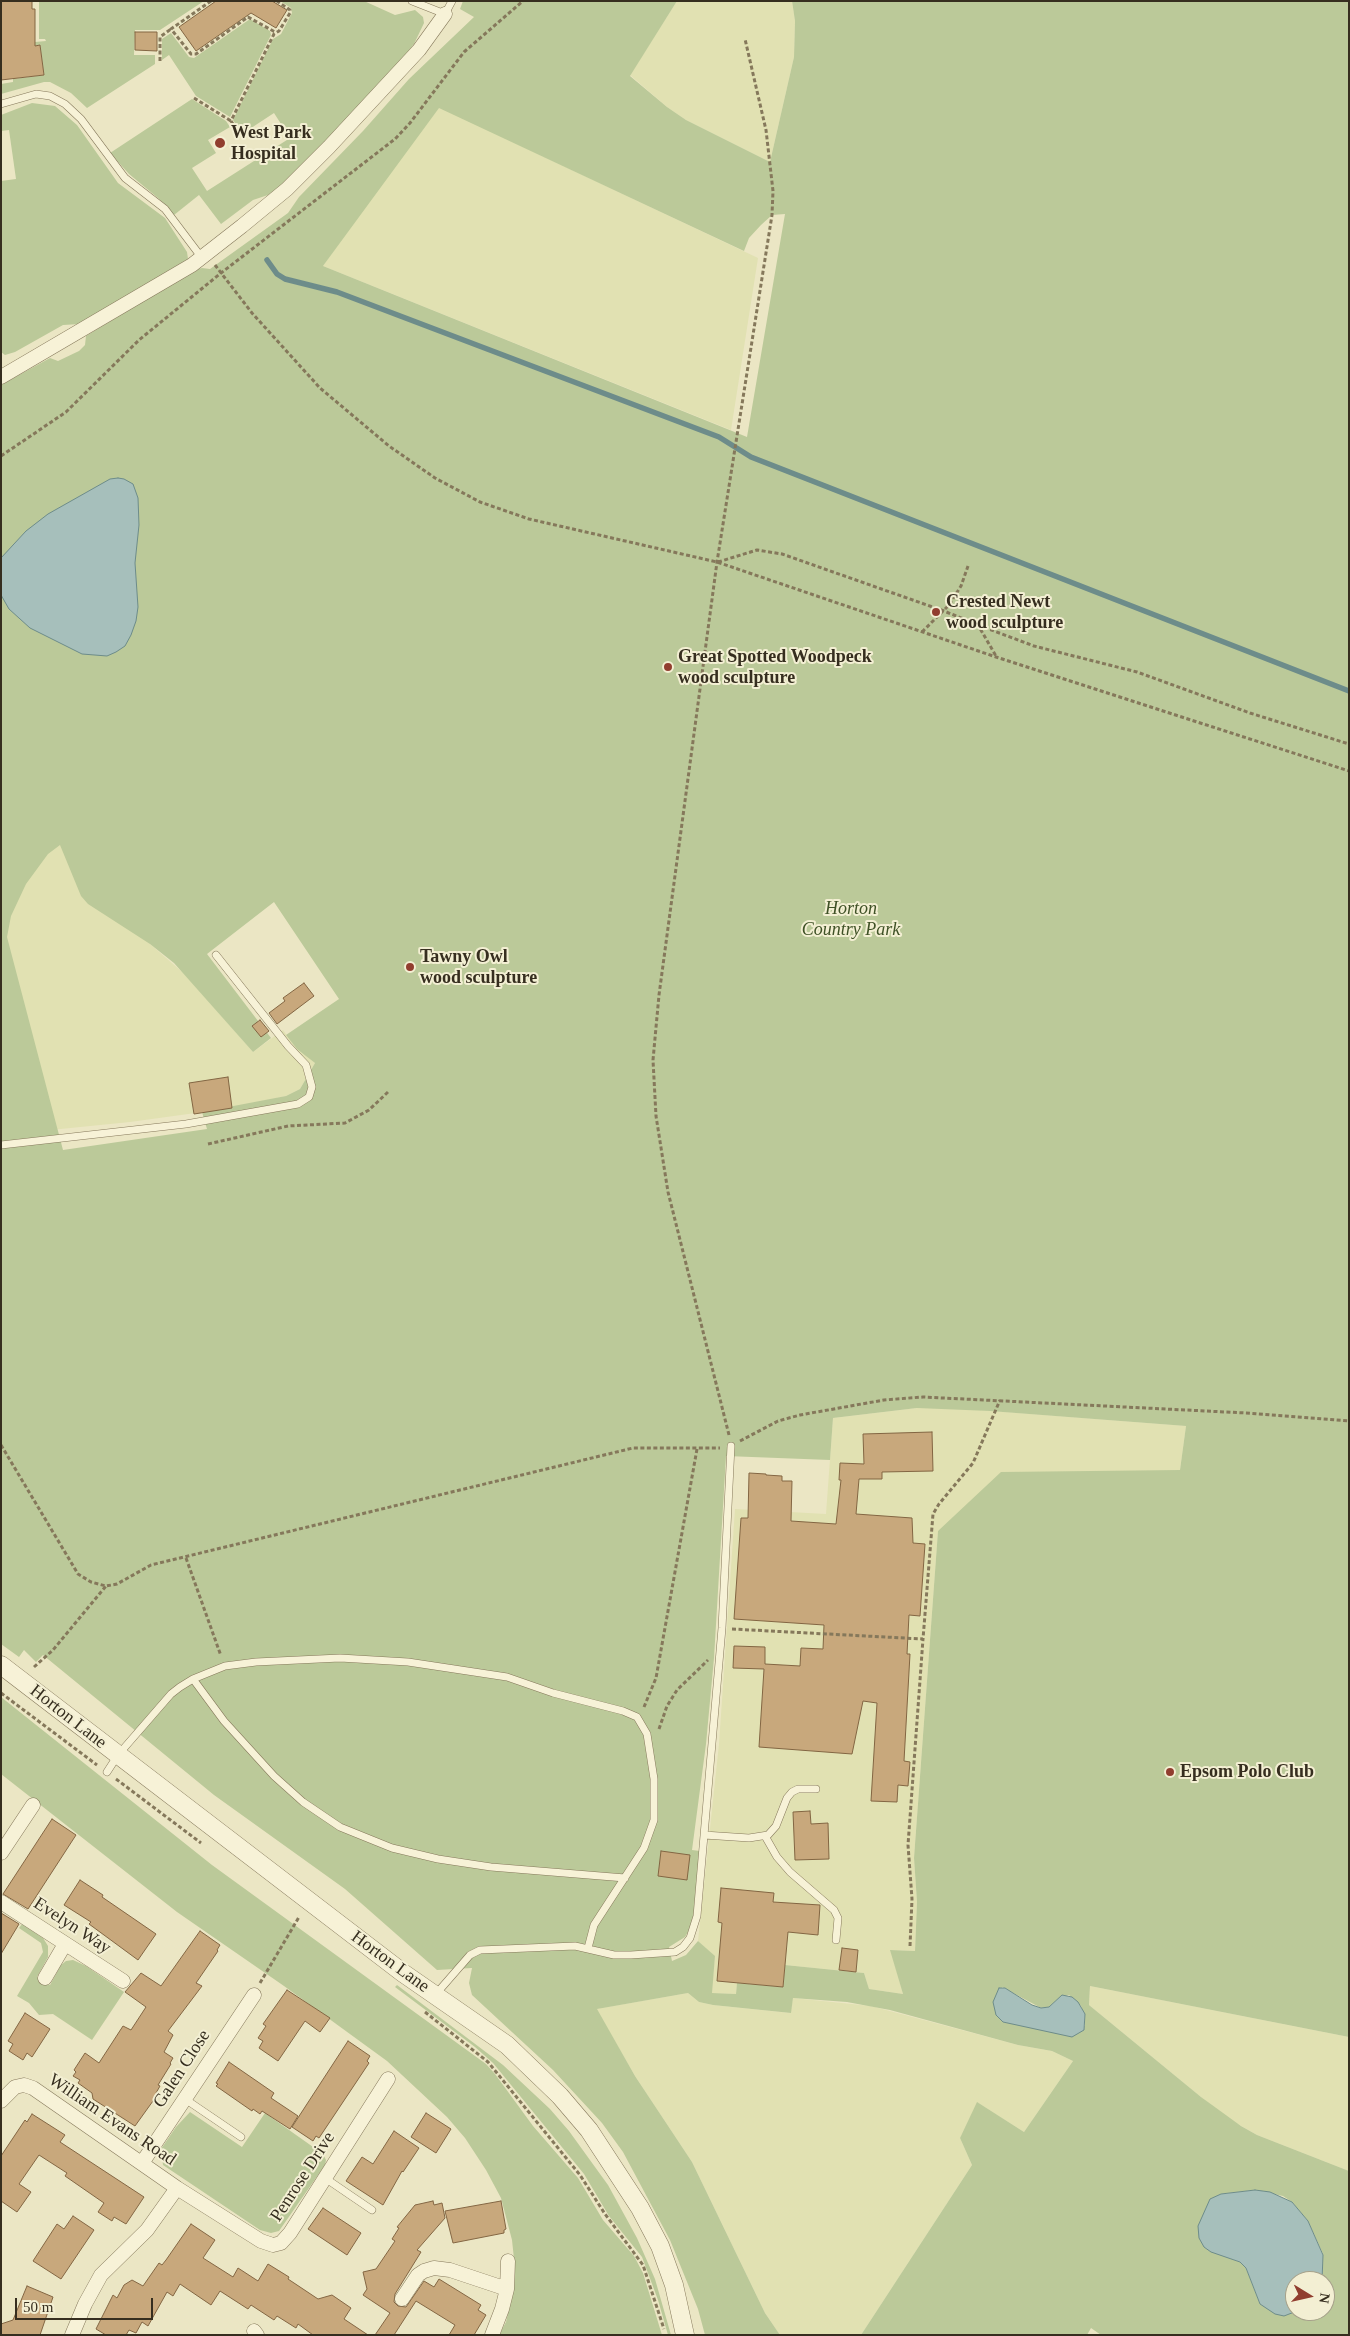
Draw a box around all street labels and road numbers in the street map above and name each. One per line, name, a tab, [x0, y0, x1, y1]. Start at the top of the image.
street label: Horton Lane	[25, 1680, 111, 1754]
street label: Evelyn Way	[29, 1893, 115, 1959]
street label: Horton Lane	[347, 1926, 433, 1998]
street label: Galen Close	[149, 2026, 215, 2112]
street label: William Evans Road	[44, 2069, 180, 2171]
street label: Penrose Drive	[266, 2128, 340, 2226]

